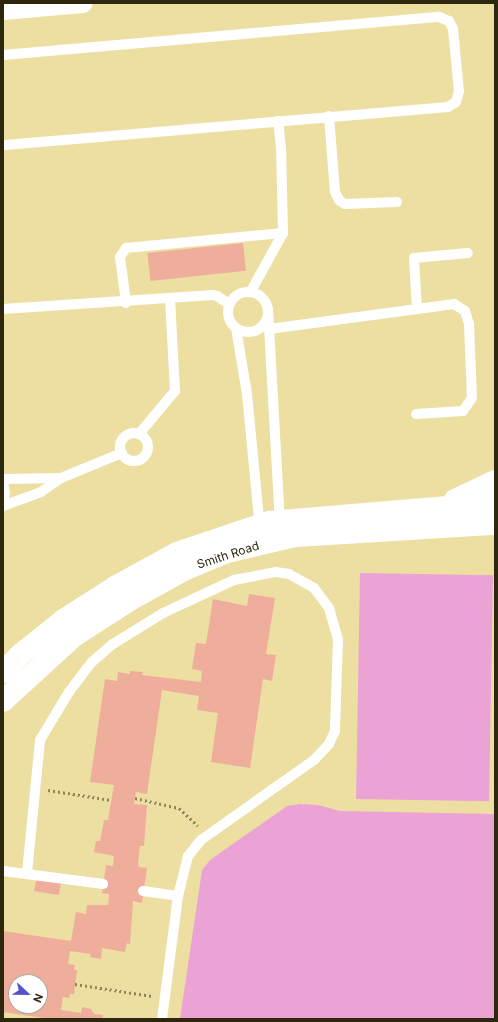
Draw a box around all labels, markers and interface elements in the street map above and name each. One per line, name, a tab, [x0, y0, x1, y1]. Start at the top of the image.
street label: Smith Road	[195, 538, 261, 572]
north arrow	[8, 974, 48, 1014]
text: N	[30, 992, 46, 1005]

